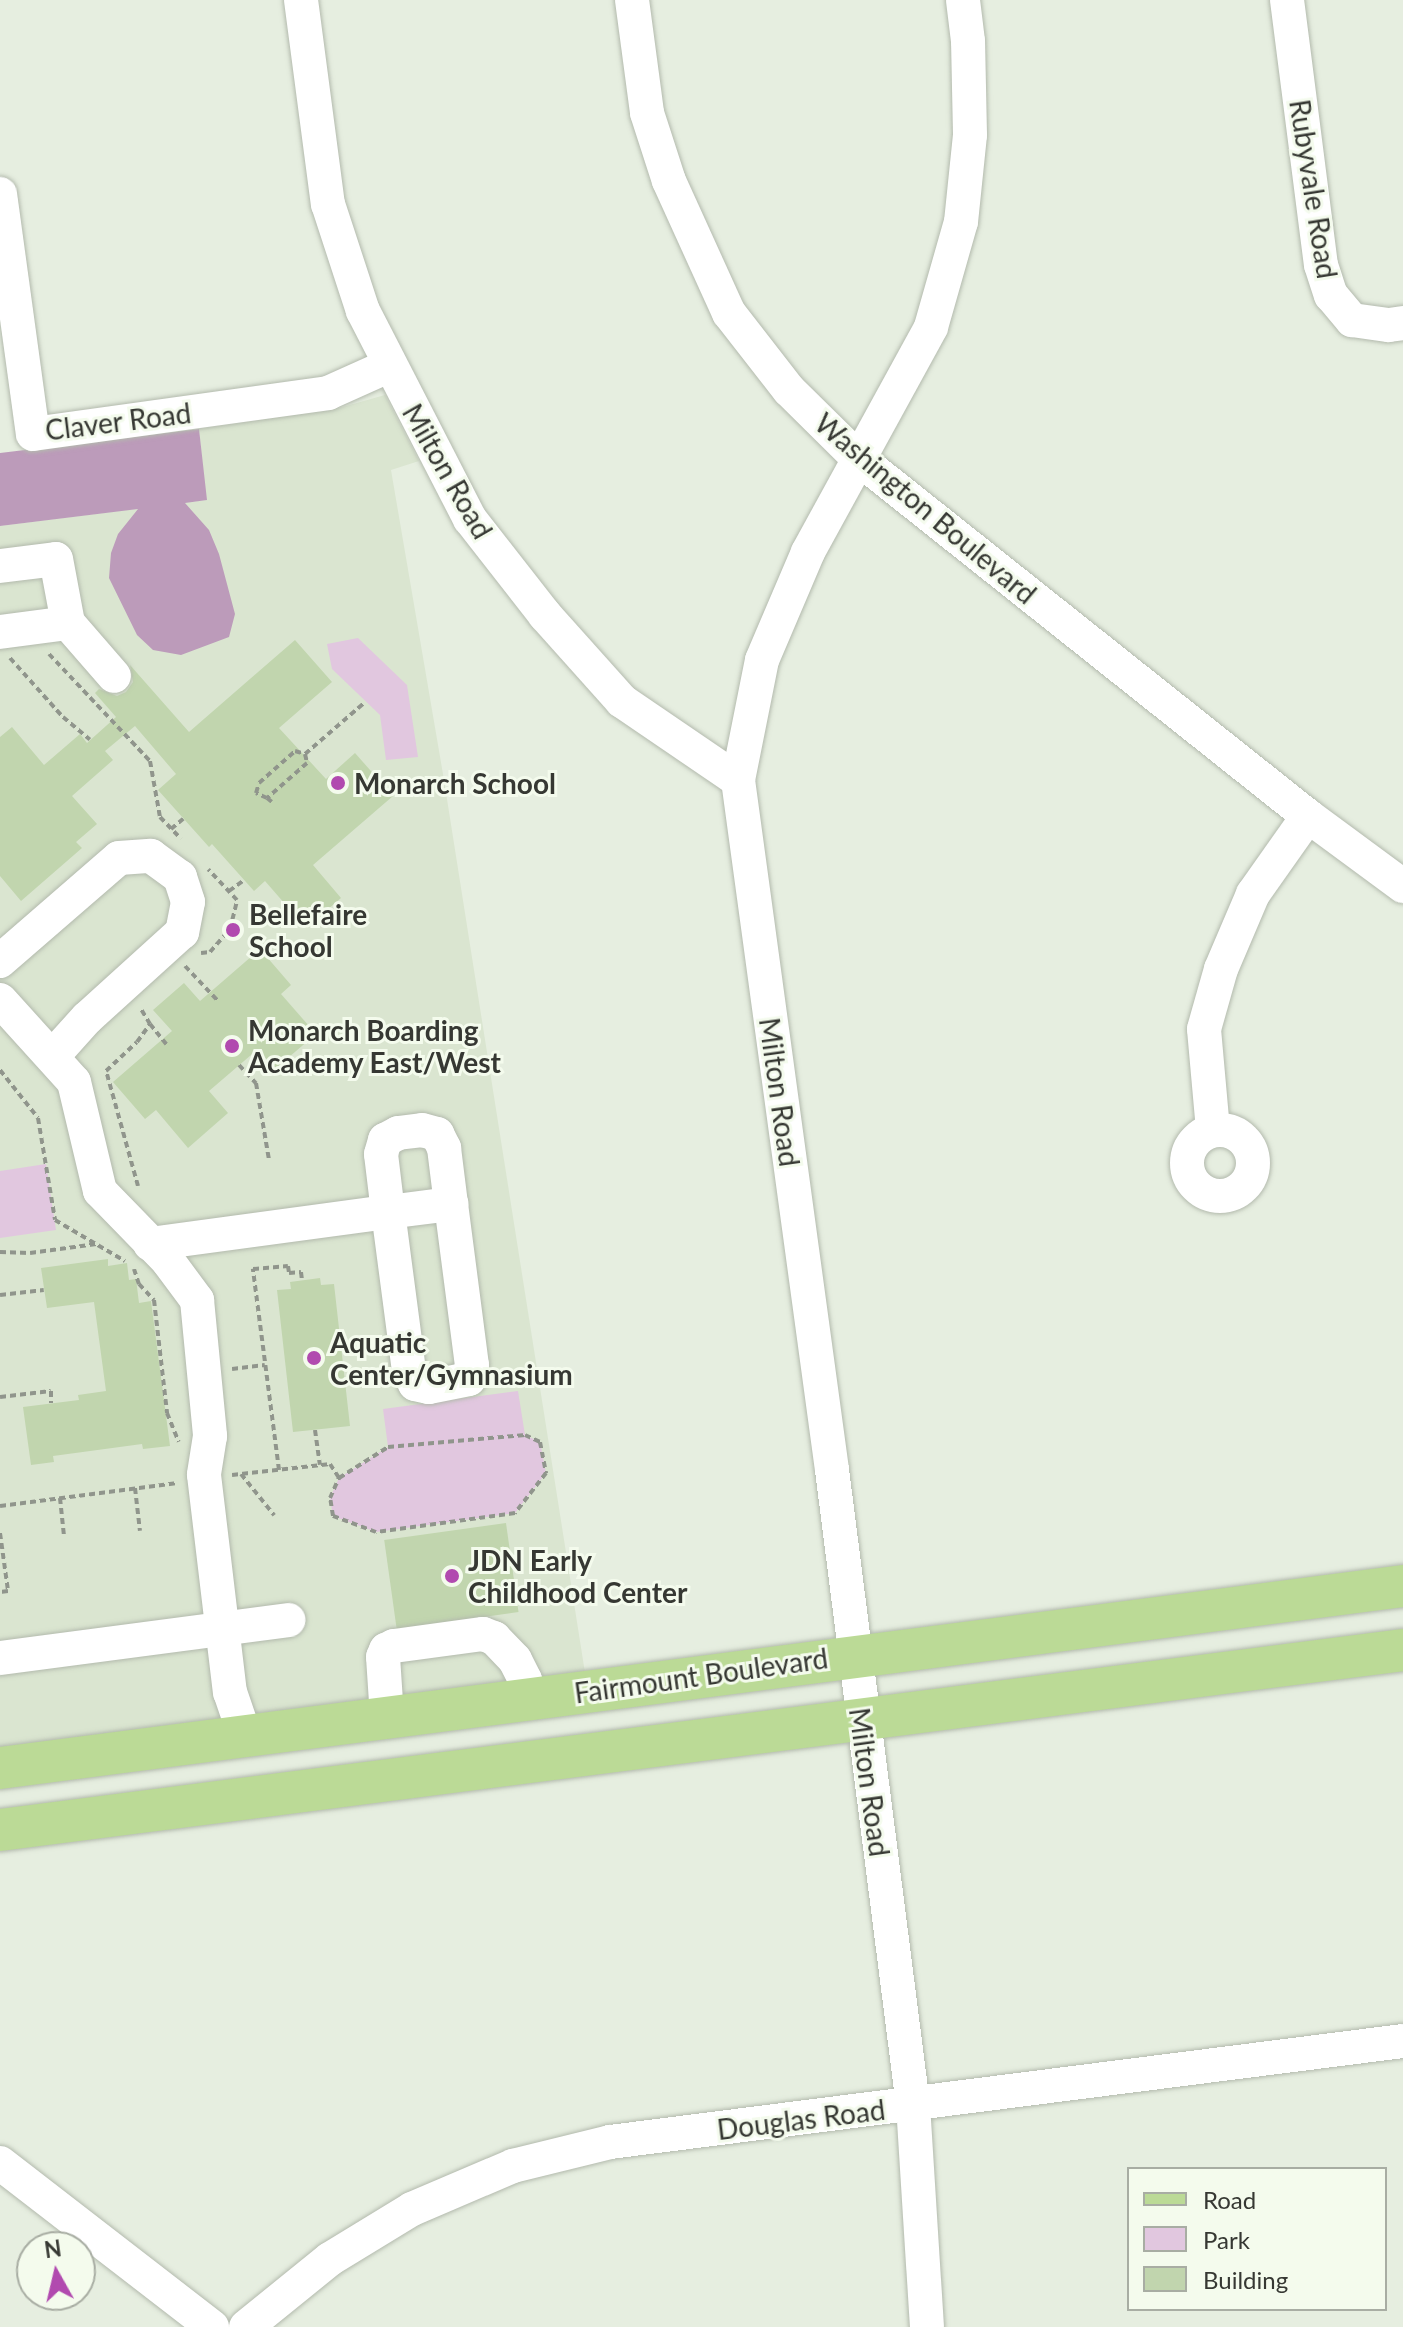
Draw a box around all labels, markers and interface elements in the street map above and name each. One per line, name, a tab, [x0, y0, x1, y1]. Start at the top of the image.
street label: Rubyvale Road	[1283, 97, 1345, 281]
street label: Claver Road	[43, 395, 193, 447]
street label: Milton Road	[396, 398, 500, 544]
street label: Washington Boulevard	[809, 406, 1043, 610]
place label: Monarch School	[354, 766, 556, 800]
marker: Monarch School	[329, 774, 347, 792]
place label: Bellefaire School	[249, 897, 367, 963]
marker: Bellefaire School	[224, 921, 242, 939]
place label: Monarch Boarding Academy East/West	[248, 1013, 502, 1079]
street label: Milton Road	[753, 1015, 807, 1169]
marker: Monarch Boarding Academy East/West	[223, 1037, 241, 1055]
place label: Aquatic Center/Gymnasium	[330, 1325, 573, 1391]
marker: Aquatic Center/Gymnasium	[305, 1349, 323, 1367]
place label: JDN Early Childhood Center	[468, 1543, 687, 1609]
marker: JDN Early Childhood Center	[443, 1567, 461, 1585]
street label: Fairmount Boulevard	[572, 1641, 830, 1709]
street label: Milton Road	[843, 1705, 897, 1859]
street label: Douglas Road	[715, 2092, 887, 2146]
legend	[1127, 2167, 1387, 2311]
text: Road	[1203, 2185, 1256, 2214]
text: Park	[1203, 2225, 1250, 2254]
north arrow	[16, 2231, 96, 2311]
text: N	[43, 2234, 63, 2263]
text: Building	[1203, 2265, 1288, 2294]

